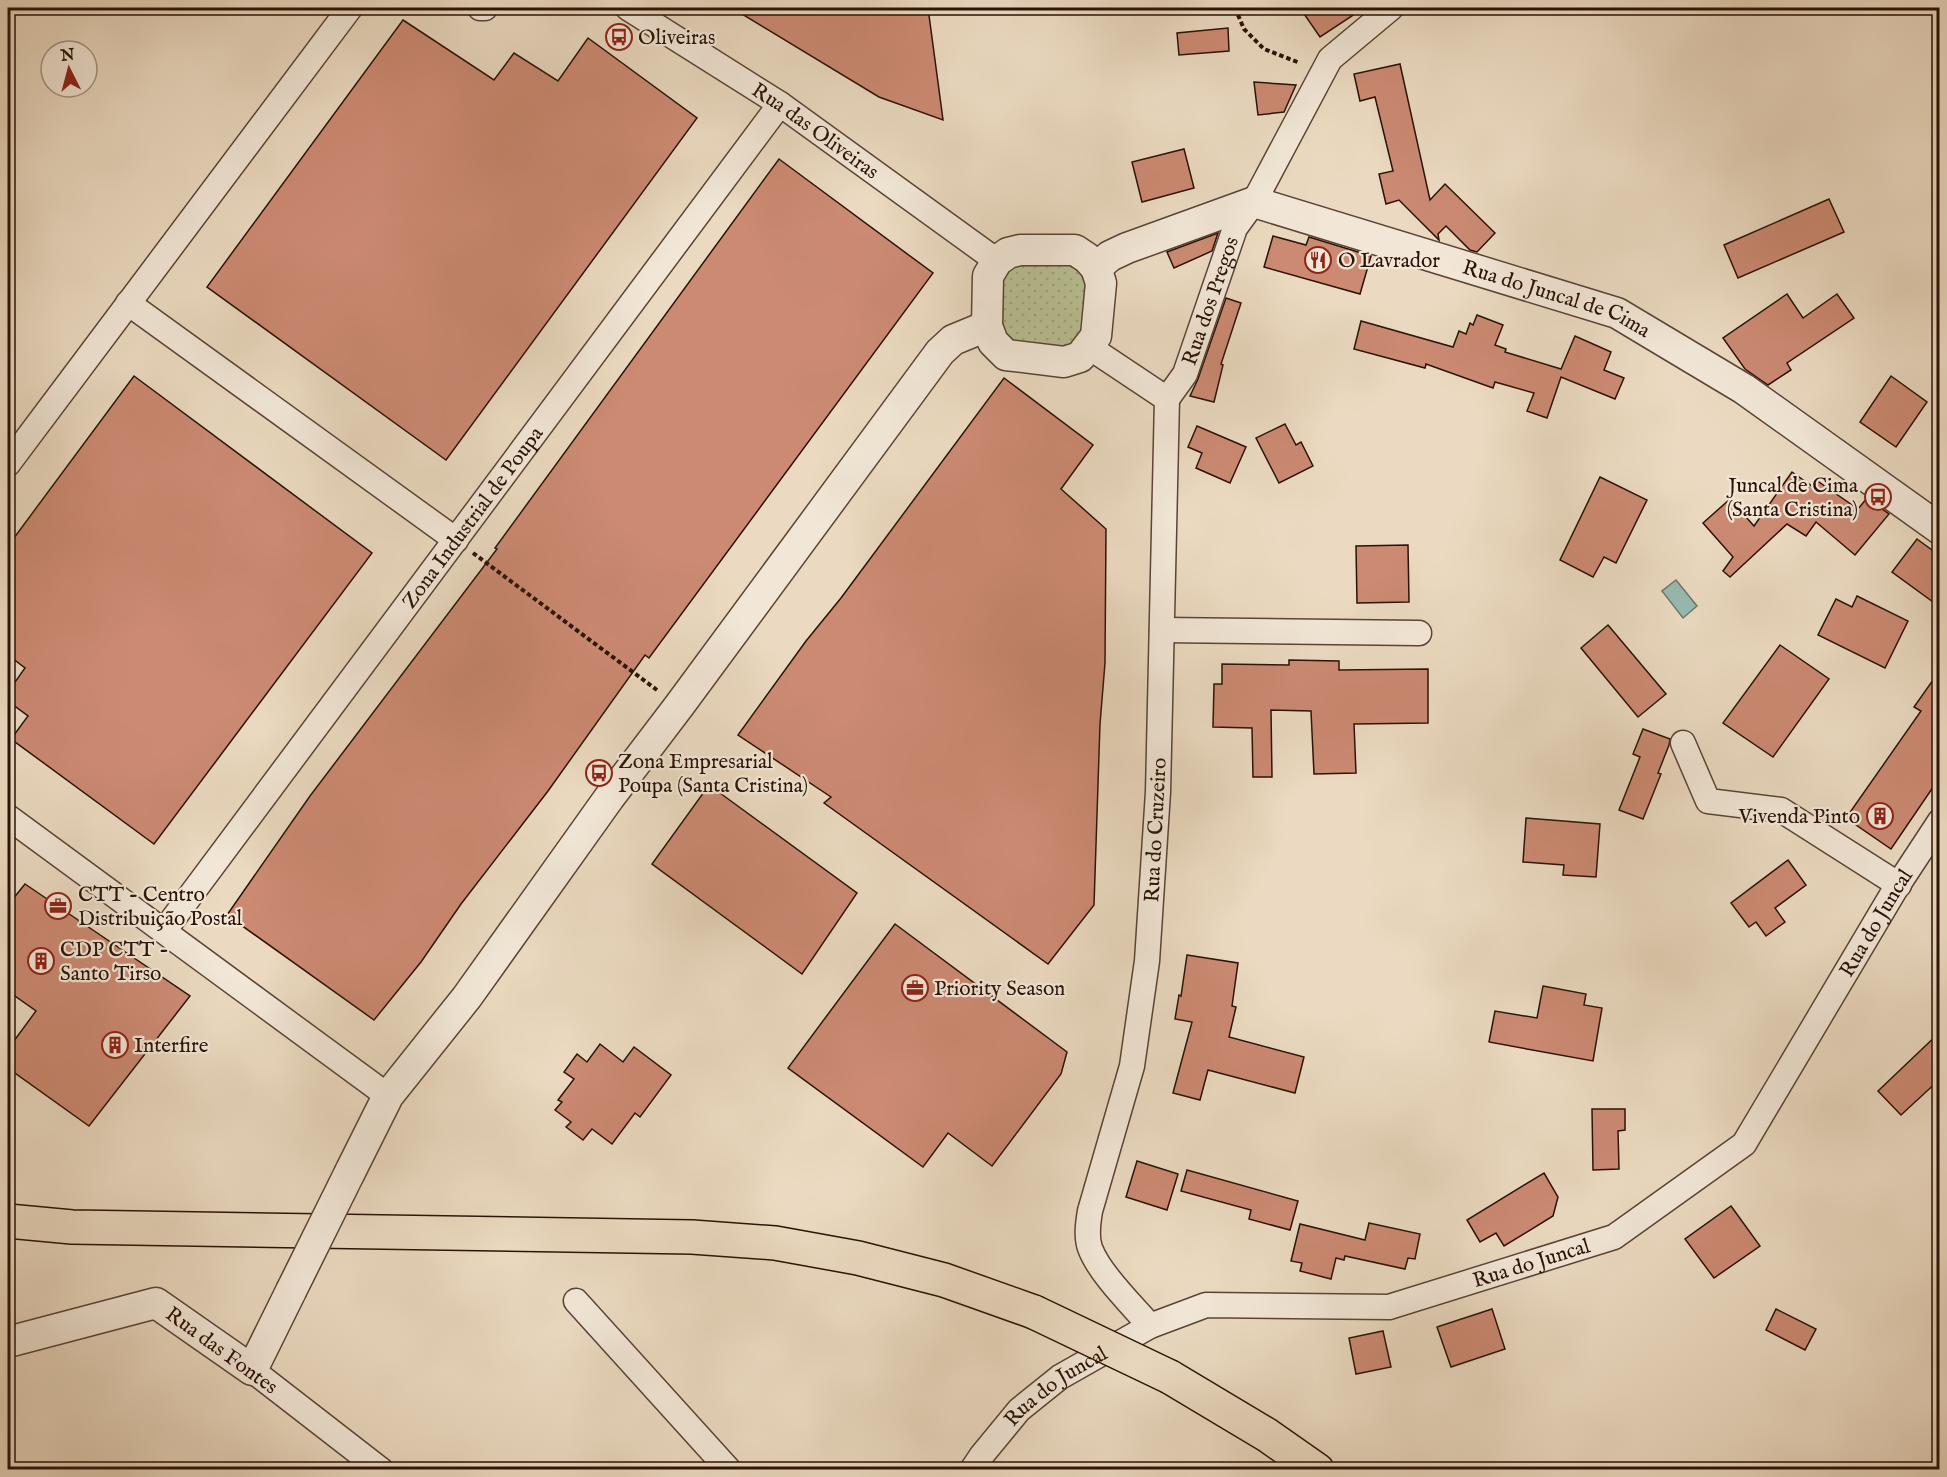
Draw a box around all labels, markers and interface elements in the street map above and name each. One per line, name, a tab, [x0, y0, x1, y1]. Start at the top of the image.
bus stop icon: Oliveiras	[604, 22, 634, 52]
place label: Oliveiras	[638, 25, 715, 52]
north arrow	[39, 39, 99, 99]
text: N	[59, 45, 76, 67]
street label: Rua das Oliveiras	[746, 77, 884, 186]
street label: Rua dos Pregos	[1177, 233, 1246, 369]
restaurant icon: O Lavrador	[1303, 245, 1333, 275]
place label: O Lavrador	[1338, 248, 1440, 275]
street label: Rua do Juncal de Cima	[1459, 255, 1656, 345]
street label: Zona Industrial de Poupa	[397, 421, 551, 615]
place label: Juncal de Cima (Santa Cristina)	[1726, 473, 1859, 524]
bus stop icon: Juncal de Cima (Santa Cristina)	[1863, 482, 1893, 512]
place label: Zona Empresarial Poupa (Santa Cristina)	[618, 749, 808, 800]
street label: Rua do Cruzeiro	[1139, 757, 1174, 903]
bus stop icon: Zona Empresarial Poupa (Santa Cristina)	[584, 758, 614, 788]
building icon: Vivenda Pinto	[1865, 801, 1895, 831]
place label: Vivenda Pinto	[1738, 804, 1860, 831]
street label: Rua do Juncal	[1834, 864, 1920, 983]
place label: CTT - Centro Distribuição Postal	[78, 882, 243, 933]
office icon: CTT - Centro Distribuição Postal	[43, 891, 73, 921]
place label: CDP CTT - Santo Tirso	[60, 937, 169, 988]
building icon: CDP CTT - Santo Tirso	[26, 946, 56, 976]
office icon: Priority Season	[900, 973, 930, 1003]
place label: Priority Season	[934, 976, 1065, 1003]
building icon: Interfire	[100, 1030, 130, 1060]
place label: Interfire	[134, 1033, 209, 1060]
street label: Rua do Juncal	[1470, 1233, 1594, 1295]
street label: Rua das Fontes	[160, 1301, 283, 1401]
street label: Rua do Juncal	[999, 1341, 1113, 1433]

